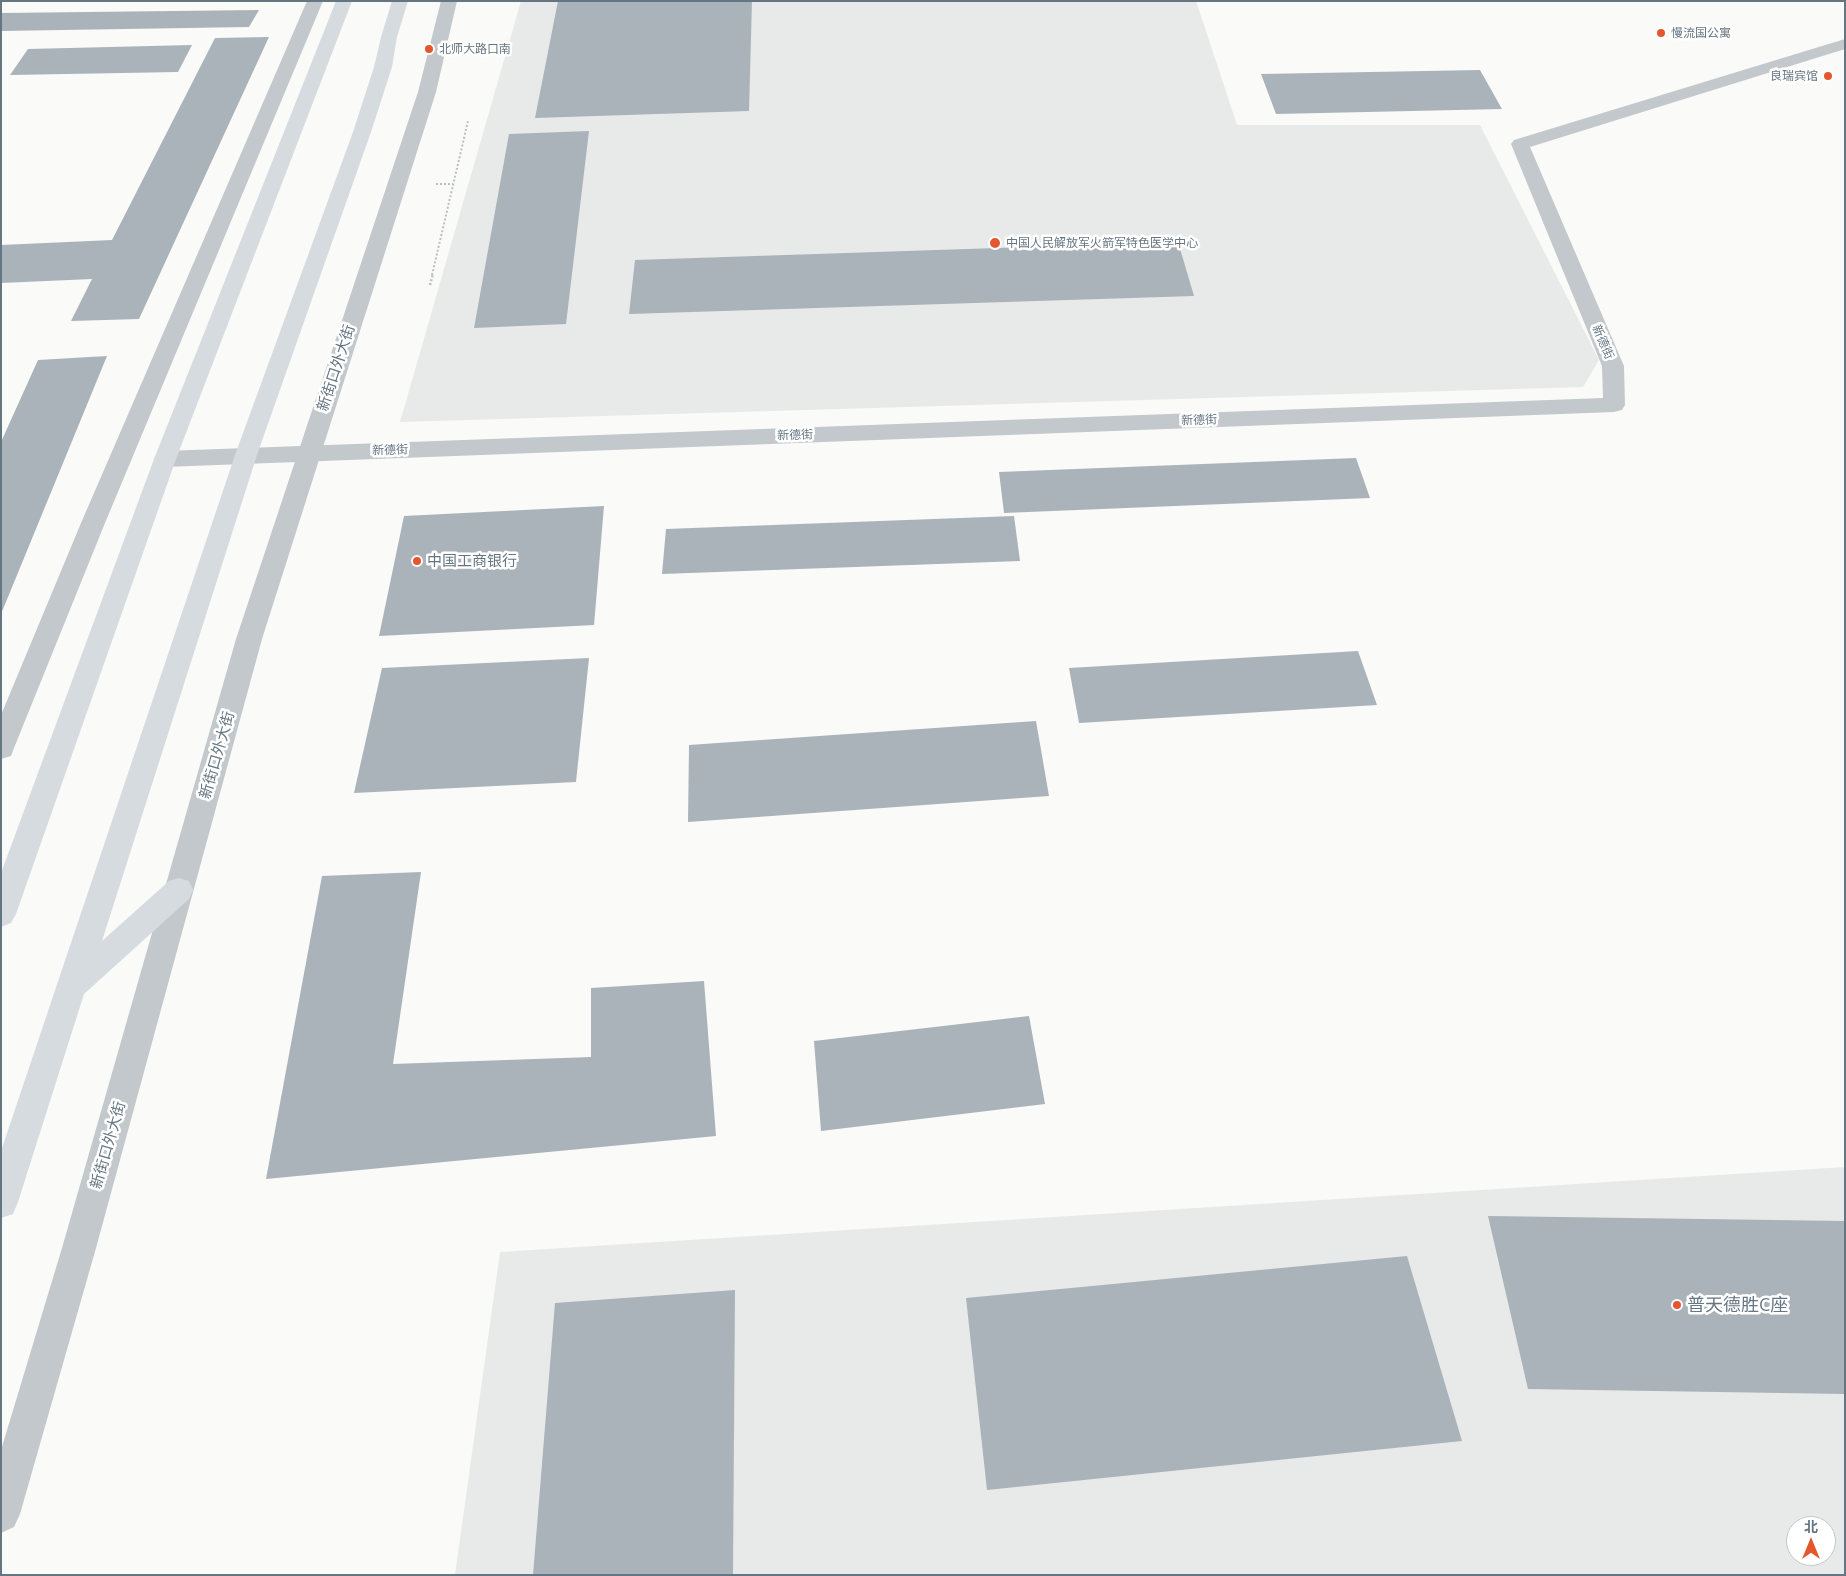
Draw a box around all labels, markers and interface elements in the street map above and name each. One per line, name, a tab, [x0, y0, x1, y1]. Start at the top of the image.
place label: 慢流国公寓	[1671, 26, 1731, 40]
marker: 慢流国公寓	[1655, 27, 1667, 39]
place label: 北师大路口南	[439, 42, 511, 56]
marker: 北师大路口南	[423, 43, 435, 55]
place label: 良瑞宾馆	[1770, 69, 1818, 83]
marker: 良瑞宾馆	[1822, 70, 1834, 82]
marker: 中国人民解放军火箭军特色医学中心	[988, 236, 1002, 250]
place label: 中国人民解放军火箭军特色医学中心	[1006, 236, 1198, 250]
street label: 新街口外大街	[314, 322, 358, 414]
street label: 新德街	[1589, 323, 1617, 361]
street label: 新德街	[1181, 412, 1217, 428]
street label: 新德街	[777, 427, 813, 443]
street label: 新德街	[372, 442, 408, 458]
place label: 中国工商银行	[427, 552, 517, 570]
marker: 中国工商银行	[411, 555, 423, 567]
street label: 新街口外大街	[196, 709, 238, 801]
street label: 新街口外大街	[87, 1099, 129, 1191]
place label: 普天德胜C座	[1687, 1294, 1788, 1316]
marker: 普天德胜C座	[1671, 1299, 1683, 1311]
north arrow	[1786, 1516, 1836, 1566]
text: 北	[1804, 1519, 1818, 1535]

